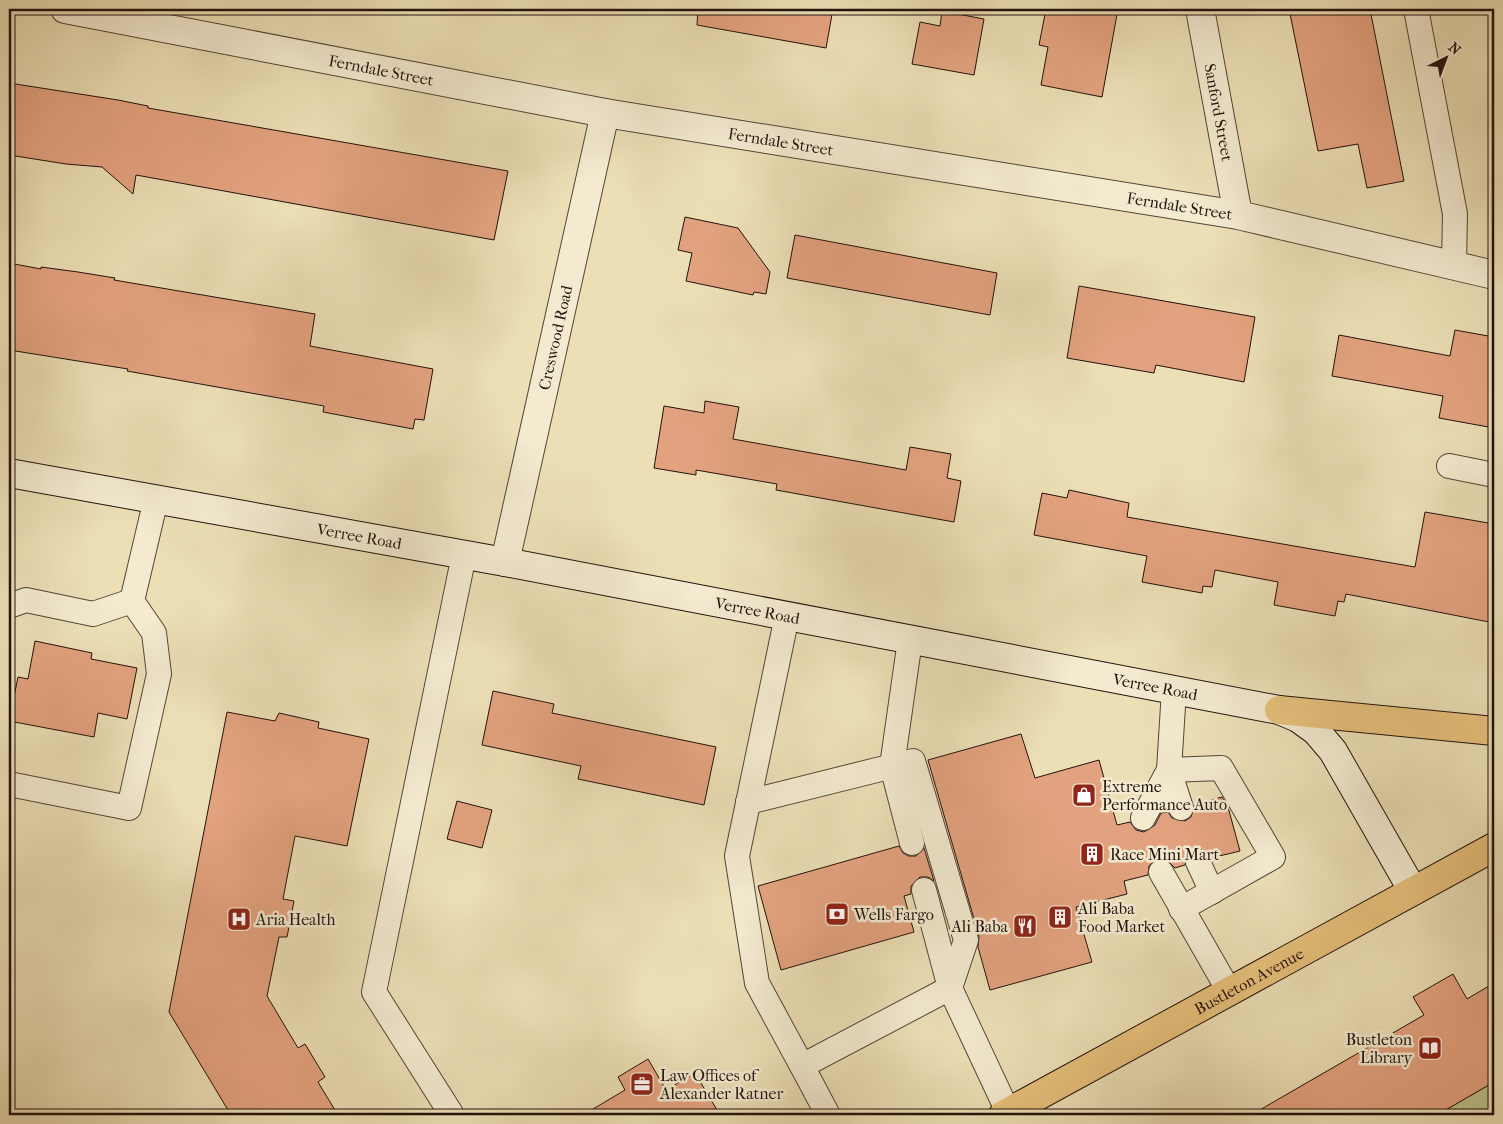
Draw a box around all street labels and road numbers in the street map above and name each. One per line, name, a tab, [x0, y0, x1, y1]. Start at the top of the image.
street label: Ferndale Street	[327, 50, 436, 89]
street label: Sanford Street	[1201, 62, 1237, 163]
street label: Ferndale Street	[727, 123, 835, 159]
street label: Ferndale Street	[1126, 188, 1234, 223]
street label: Creswood Road	[534, 283, 576, 392]
street label: Verree Road	[314, 519, 404, 553]
street label: Verree Road	[713, 593, 802, 628]
street label: Verree Road	[1110, 669, 1200, 704]
street label: Bustleton Avenue	[1191, 943, 1307, 1018]

